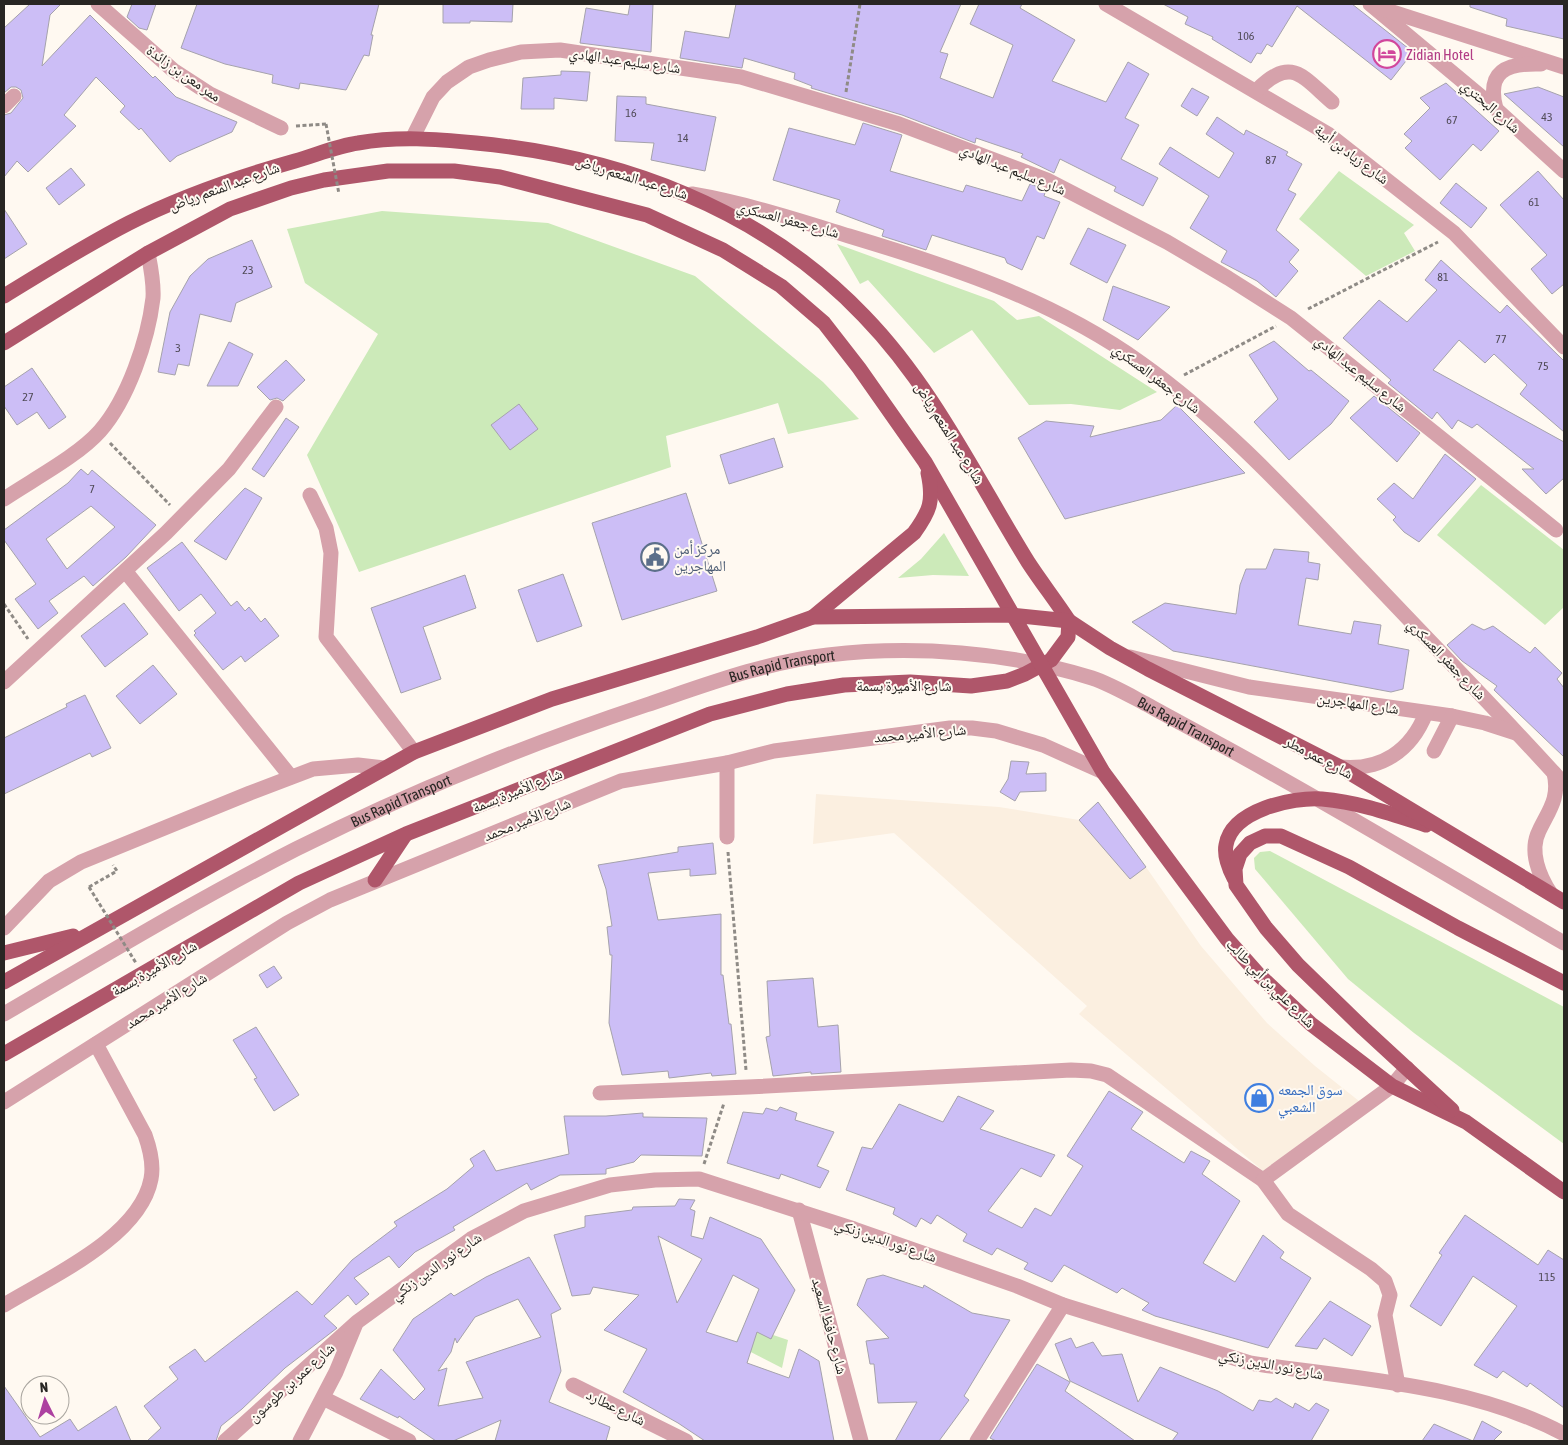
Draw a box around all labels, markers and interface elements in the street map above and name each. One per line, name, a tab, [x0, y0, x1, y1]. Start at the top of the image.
house number: 106	[1238, 29, 1255, 43]
hotel icon: Zidian Hotel	[1372, 39, 1402, 69]
street label: ممر معن بن زائدة	[142, 41, 225, 107]
street label: شارع سليم عبد الهادي	[568, 44, 682, 80]
place label: Zidian Hotel	[1406, 46, 1474, 63]
street label: شارع البحتري	[1456, 76, 1524, 139]
house number: 16	[625, 106, 637, 120]
house number: 43	[1541, 110, 1553, 124]
house number: 67	[1446, 113, 1458, 127]
street label: شارع زياد بن أبية	[1310, 121, 1393, 189]
house number: 14	[677, 131, 689, 145]
street label: شارع سليم عبد الهادي	[956, 140, 1068, 202]
street label: شارع عبد المنعم رياض	[573, 152, 690, 204]
house number: 87	[1265, 153, 1277, 167]
street label: شارع عبد المنعم رياض	[166, 158, 282, 216]
house number: 61	[1528, 195, 1540, 209]
street label: شارع جعفر العسكري	[734, 197, 841, 245]
house number: 23	[242, 263, 254, 277]
house number: 81	[1437, 270, 1449, 284]
street label: شارع سليم عبد الهادي	[1310, 331, 1410, 418]
house number: 77	[1495, 332, 1507, 346]
street label: شارع جعفر العسكري	[1108, 340, 1204, 420]
house number: 3	[175, 341, 181, 355]
house number: 75	[1537, 359, 1549, 373]
street label: شارع عبد المنعم رياض	[910, 379, 988, 488]
house number: 27	[22, 390, 34, 404]
house number: 7	[89, 482, 95, 496]
place label: مركز أمن المهاجرين	[674, 540, 726, 576]
public building icon: مركز أمن المهاجرين	[640, 542, 670, 572]
street label: شارع جعفر العسكري	[1402, 615, 1490, 706]
street label: Bus Rapid Transport	[727, 646, 836, 685]
street label: شارع الأميرة بسمة	[856, 677, 952, 696]
street label: شارع المهاجرين	[1316, 689, 1400, 719]
street label: Bus Rapid Transport	[1135, 693, 1238, 759]
street label: شارع الأمير محمد	[873, 720, 967, 747]
street label: شارع عمر مطر	[1280, 731, 1356, 784]
street label: شارع الأميرة بسمة	[470, 764, 565, 818]
street label: Bus Rapid Transport	[348, 771, 453, 830]
street label: شارع الأمير محمد	[481, 794, 574, 846]
street label: شارع علي بن أبي طالب	[1220, 935, 1319, 1034]
street label: شارع الأميرة بسمة	[108, 937, 201, 1001]
street label: شارع الأمير محمد	[122, 968, 211, 1033]
place label: سوق الجمعه الشعبي	[1278, 1081, 1343, 1118]
shop icon: سوق الجمعه الشعبي	[1244, 1083, 1274, 1113]
street label: شارع نور الدين زنكي	[832, 1215, 939, 1269]
street label: شارع نور الدين زنكي	[387, 1228, 487, 1307]
house number: 115	[1539, 1270, 1555, 1284]
street label: شارع حافظ السعيد	[807, 1276, 851, 1377]
street label: شارع عمر بن طوسون	[244, 1339, 339, 1427]
street label: شارع نور الدين زنكي	[1216, 1345, 1325, 1386]
north arrow	[20, 1375, 70, 1425]
text: N	[39, 1379, 49, 1395]
street label: شارع عطارد	[583, 1385, 648, 1430]

